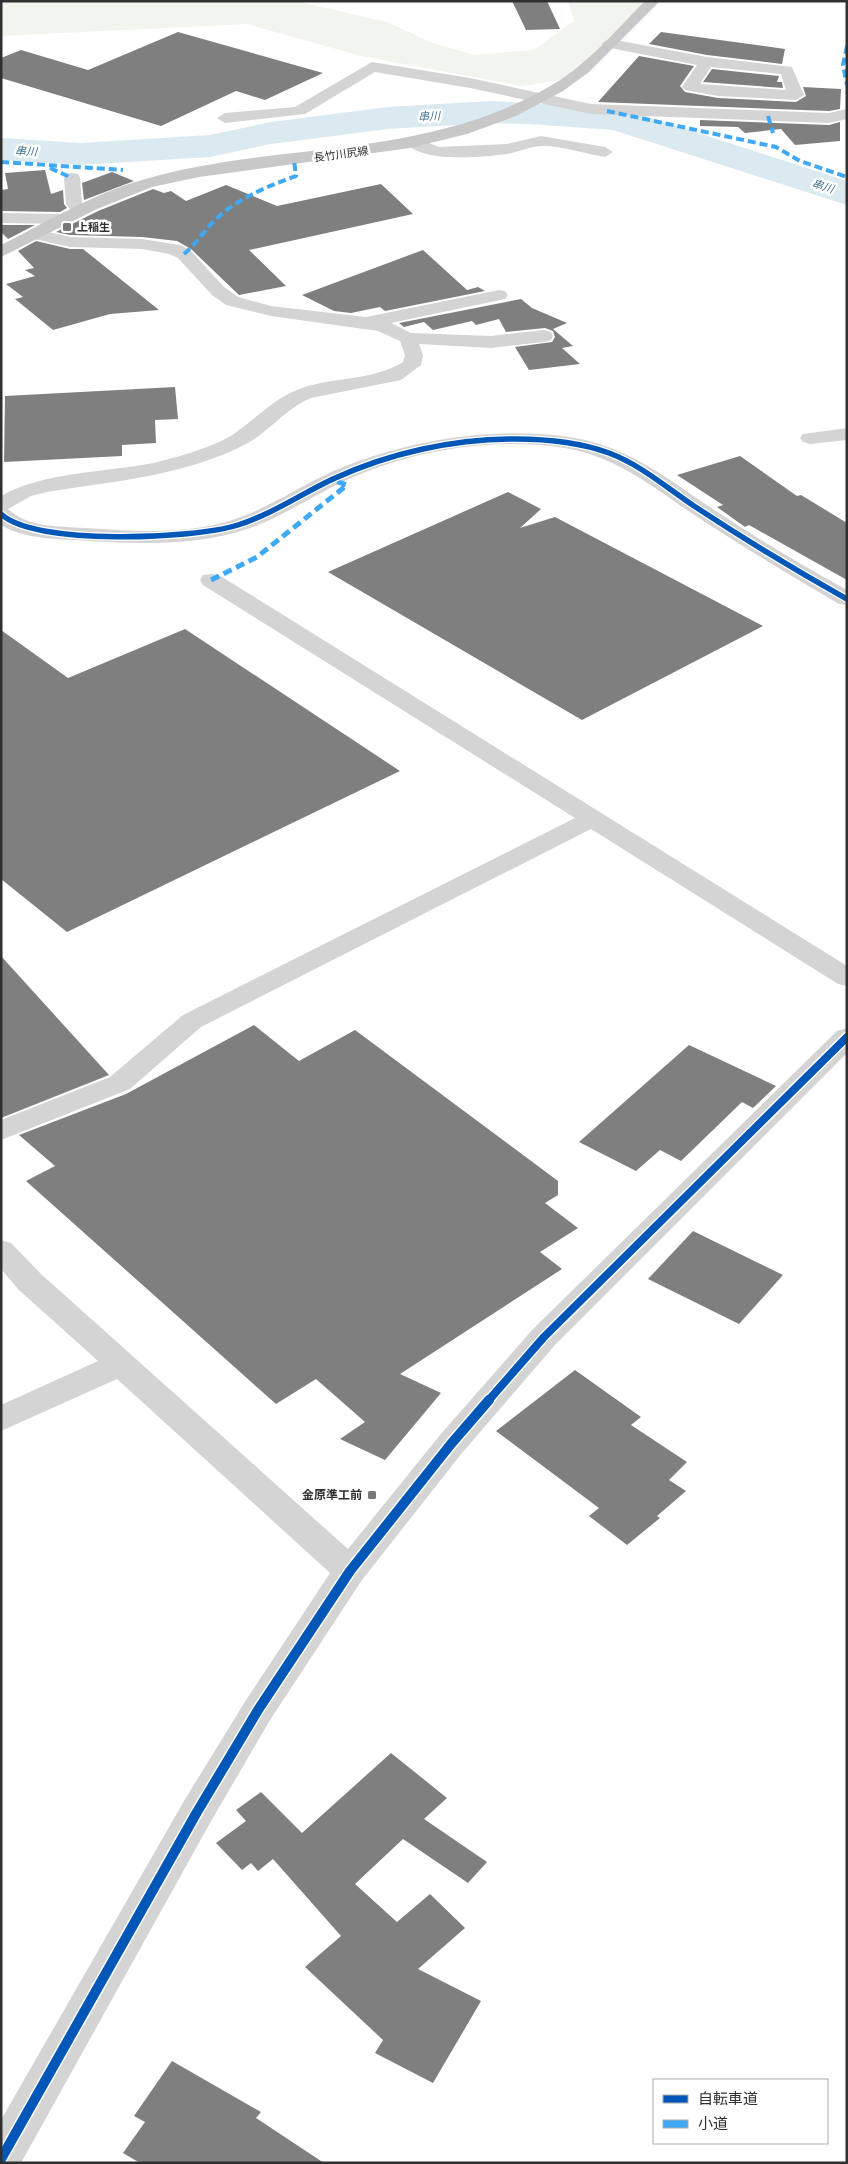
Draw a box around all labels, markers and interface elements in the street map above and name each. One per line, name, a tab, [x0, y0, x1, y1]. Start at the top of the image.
water label: 串川	[418, 109, 441, 123]
water label: 串川	[15, 143, 38, 159]
street label: 長竹川尻線	[313, 143, 369, 165]
water label: 串川	[810, 176, 837, 196]
place label: 上稲生	[77, 220, 110, 234]
marker: 上稲生	[61, 221, 73, 233]
place label: 金原準工前	[302, 1487, 362, 1503]
marker: 金原準工前	[366, 1489, 378, 1501]
legend	[653, 2079, 828, 2144]
text: 自転車道	[698, 2088, 758, 2109]
text: 小道	[698, 2113, 728, 2134]

